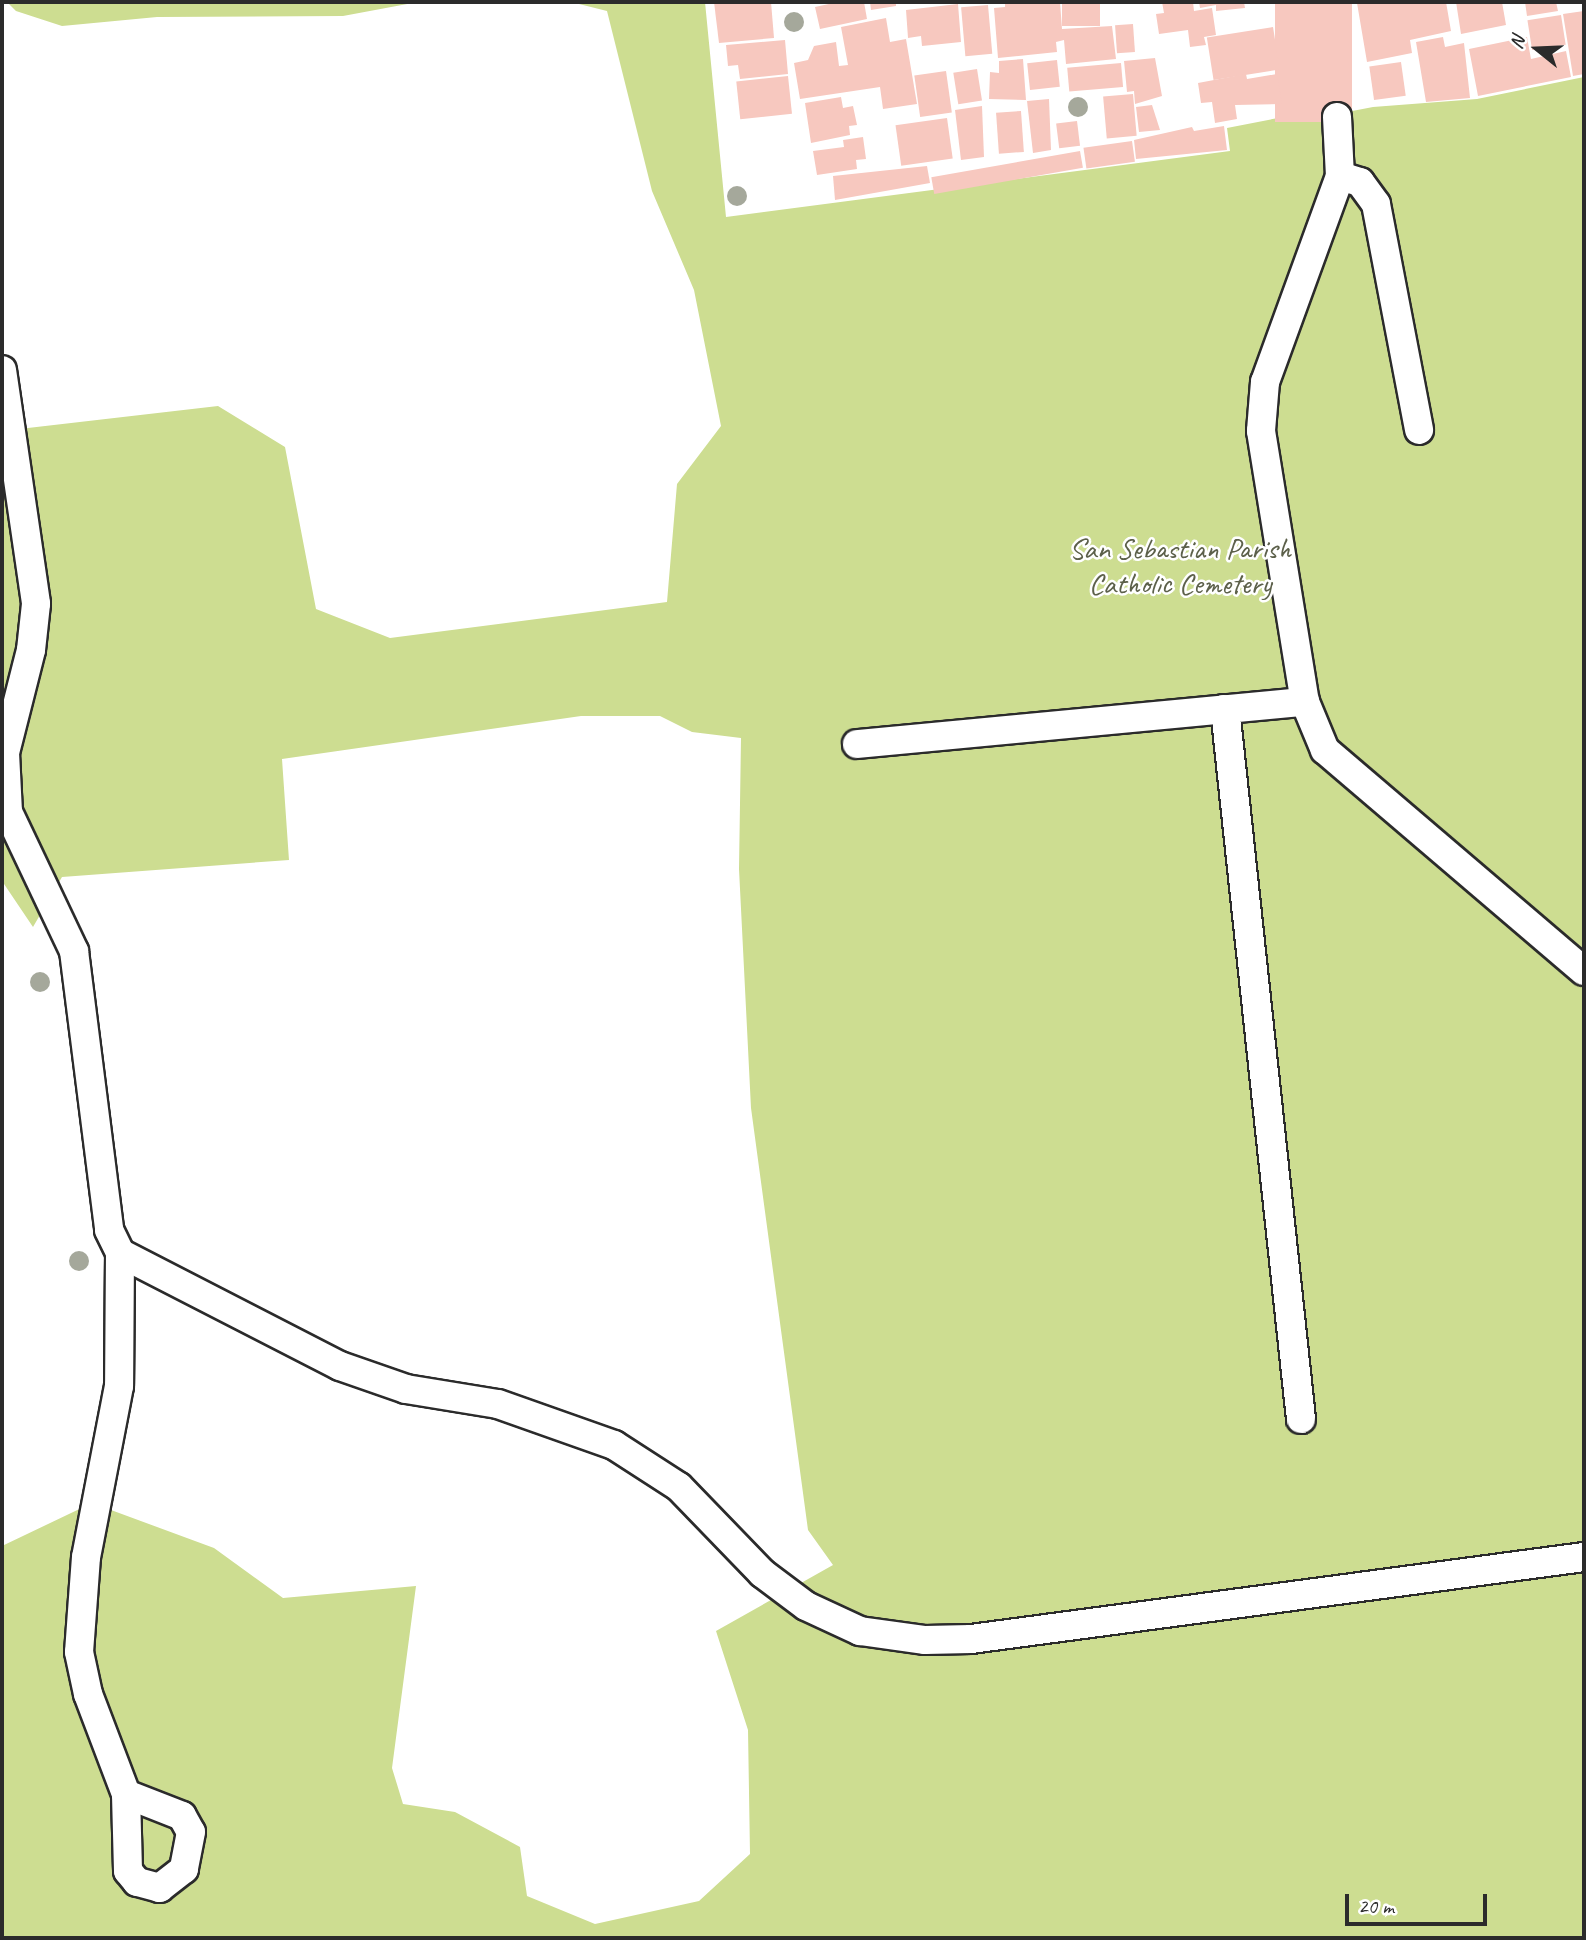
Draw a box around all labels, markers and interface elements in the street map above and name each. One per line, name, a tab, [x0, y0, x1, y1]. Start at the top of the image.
north arrow	[1502, 14, 1572, 84]
text: N	[1504, 33, 1530, 52]
park label: San Sebastian Parish Catholic Cemetery	[1069, 530, 1291, 600]
scale bar	[1348, 1881, 1490, 1925]
text: 20 m	[1358, 1893, 1394, 1919]

